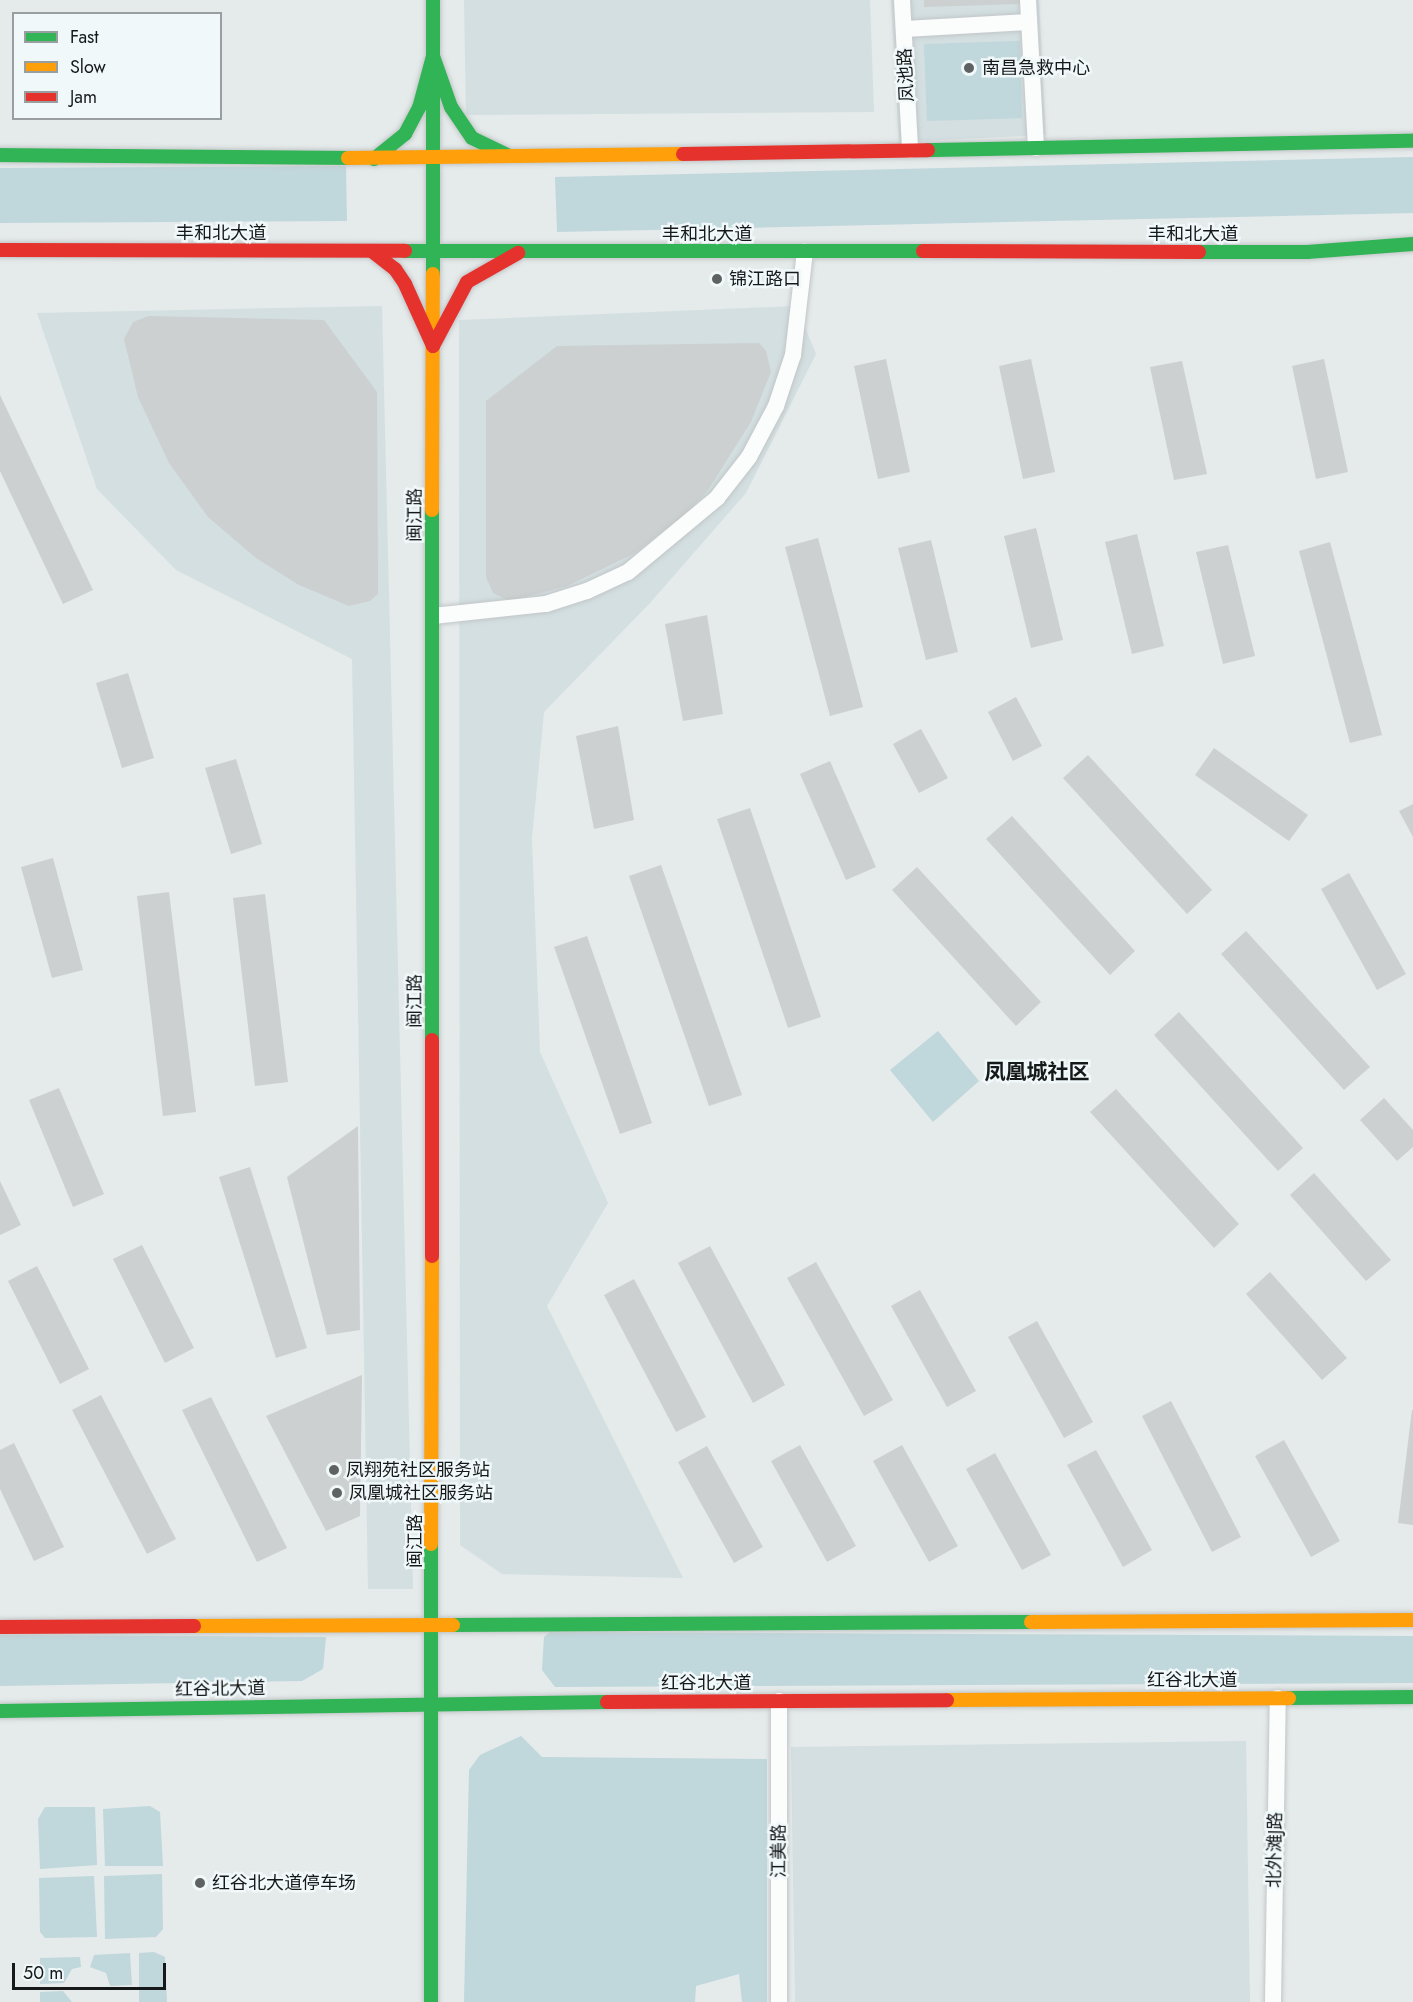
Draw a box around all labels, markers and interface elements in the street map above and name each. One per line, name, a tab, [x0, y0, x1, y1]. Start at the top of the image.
legend	[12, 12, 222, 120]
text: Fast	[70, 24, 99, 50]
street label: 凤池路	[894, 47, 918, 103]
text: Slow	[70, 54, 106, 80]
place label: 南昌急救中心	[982, 57, 1090, 79]
marker: 南昌急救中心	[960, 59, 978, 77]
text: Jam	[70, 84, 97, 110]
street label: 丰和北大道	[176, 222, 266, 244]
street label: 丰和北大道	[662, 223, 752, 245]
street label: 丰和北大道	[1148, 223, 1238, 245]
place label: 锦江路口	[729, 268, 801, 290]
marker: 锦江路口	[710, 272, 724, 286]
street label: 闽江路	[404, 488, 426, 542]
street label: 闽江路	[404, 974, 426, 1028]
district label: 凤凰城社区	[985, 1059, 1089, 1085]
place label: 凤翔苑社区服务站	[346, 1459, 490, 1481]
marker: 凤翔苑社区服务站	[327, 1463, 341, 1477]
place label: 凤凰城社区服务站	[349, 1482, 493, 1504]
marker: 凤凰城社区服务站	[330, 1486, 344, 1500]
street label: 闽江路	[404, 1514, 426, 1568]
street label: 红谷北大道	[1147, 1669, 1237, 1691]
street label: 红谷北大道	[661, 1672, 751, 1694]
street label: 红谷北大道	[175, 1677, 265, 1701]
street label: 北外滩J路	[1264, 1812, 1286, 1888]
street label: 江美路	[768, 1824, 790, 1878]
place label: 红谷北大道停车场	[212, 1872, 356, 1894]
marker: 红谷北大道停车场	[193, 1876, 207, 1890]
scale bar	[15, 1951, 170, 1989]
text: 50 m	[23, 1960, 63, 1986]

